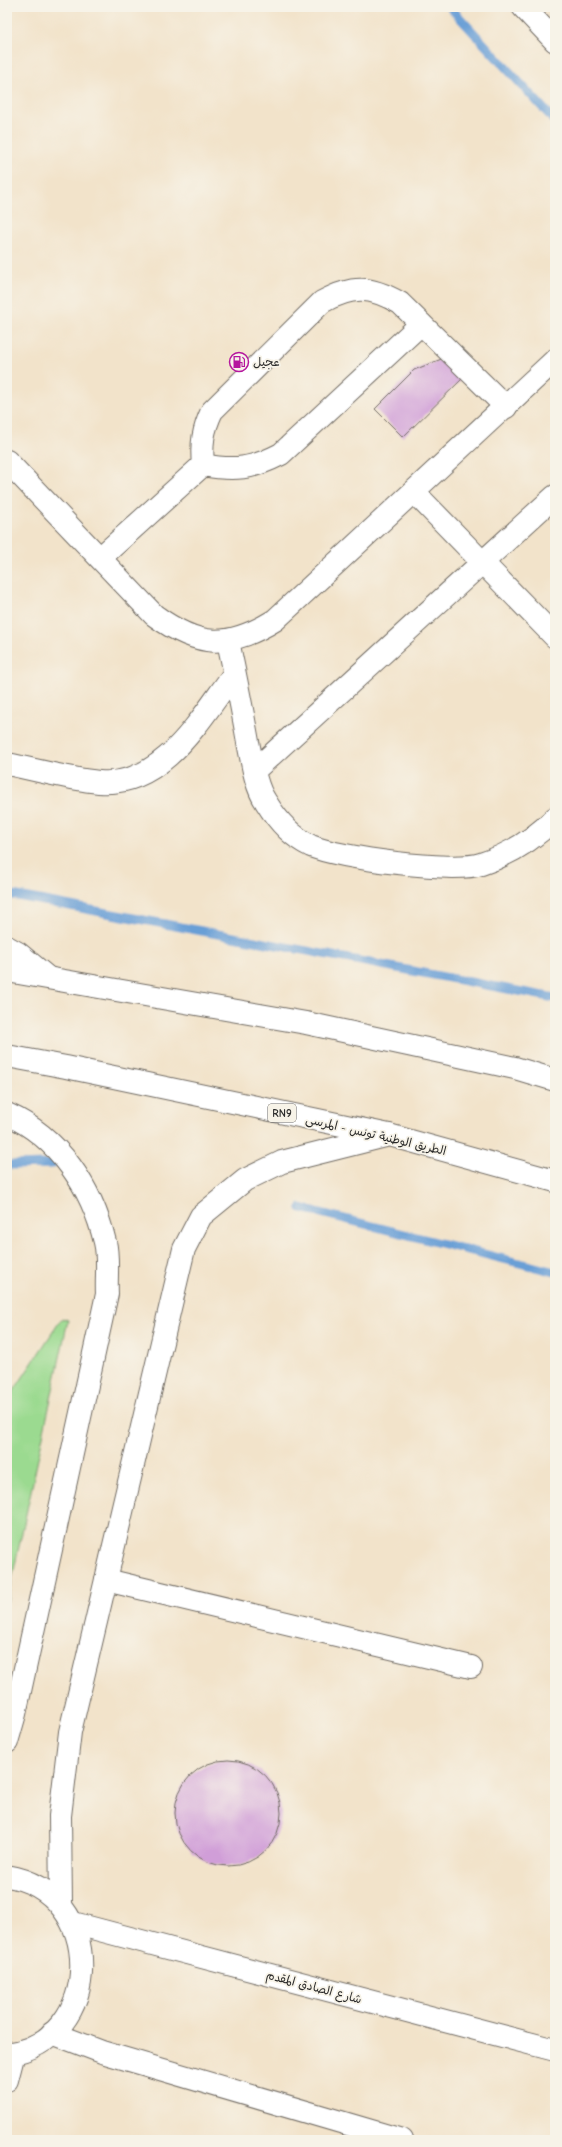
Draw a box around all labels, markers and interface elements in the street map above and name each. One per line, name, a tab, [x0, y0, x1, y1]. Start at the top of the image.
fuel station icon: عجيل	[228, 351, 250, 373]
place label: عجيل	[253, 355, 280, 370]
road number: RN9	[268, 1104, 296, 1122]
street label: الطريق الوطنية تونس - المرسى	[304, 1112, 448, 1159]
street label: شارع الصادق المقدم	[264, 1968, 363, 2008]

